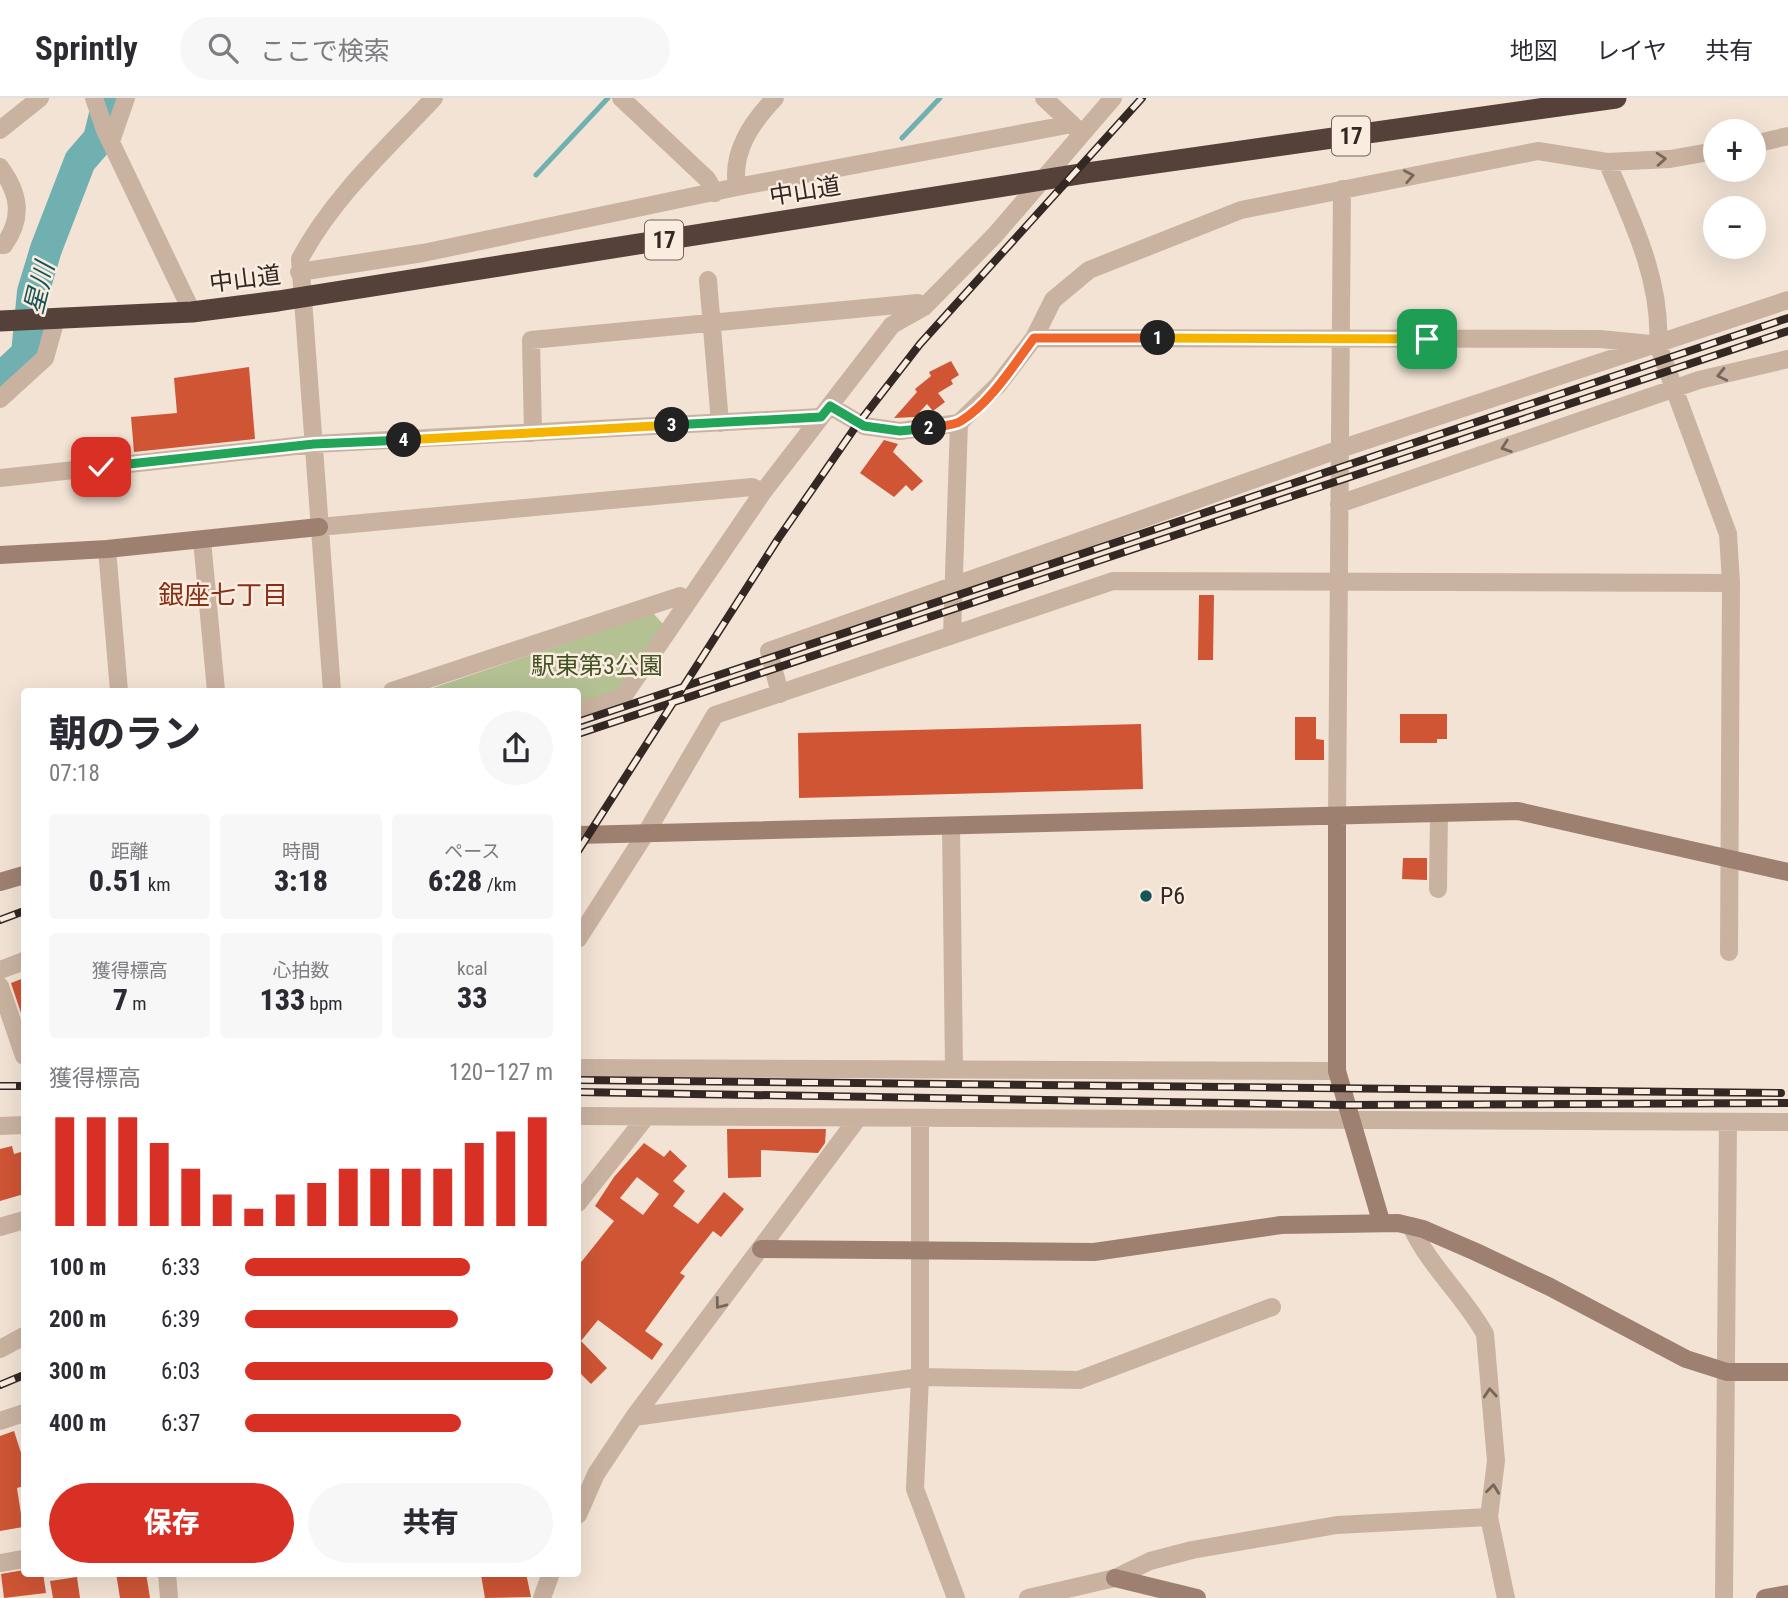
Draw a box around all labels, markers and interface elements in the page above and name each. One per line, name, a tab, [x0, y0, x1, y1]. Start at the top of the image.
search box	[180, 17, 670, 80]
text: Sprintly	[35, 29, 138, 68]
icon: search	[204, 29, 242, 67]
text: ここで検索	[260, 36, 390, 66]
text: 地図	[1510, 37, 1558, 65]
text: レイヤ	[1596, 37, 1667, 65]
text: 共有	[1705, 37, 1753, 65]
road number: 17	[1332, 117, 1370, 156]
map controls	[1703, 119, 1766, 259]
button: +	[1703, 119, 1766, 182]
one-way arrow	[1656, 152, 1667, 167]
one-way arrow	[1403, 169, 1415, 184]
street label: 中山道	[767, 172, 843, 210]
button: −	[1703, 196, 1766, 259]
road number: 17	[645, 220, 683, 260]
water label: 星川	[18, 256, 61, 317]
street label: 中山道	[208, 261, 282, 297]
pin	[1397, 309, 1457, 369]
pin: 1	[1140, 320, 1176, 356]
icon: arrive	[1408, 320, 1446, 358]
text: 1	[1153, 326, 1162, 349]
one-way arrow	[1716, 366, 1728, 381]
pin: 3	[654, 408, 690, 442]
pin: 2	[912, 410, 946, 446]
text: 3	[667, 413, 676, 436]
text: 2	[924, 416, 933, 439]
pin: 4	[386, 422, 422, 458]
text: 4	[399, 428, 408, 451]
pin	[71, 437, 131, 497]
one-way arrow	[1500, 439, 1513, 453]
icon: check	[82, 448, 120, 486]
district label: 銀座七丁目	[158, 580, 288, 610]
park label: 駅東第3公園	[531, 652, 663, 680]
button: share	[479, 711, 553, 785]
text: 朝のラン	[49, 712, 201, 756]
text: 07:18	[49, 760, 100, 787]
text: 距離	[111, 840, 149, 863]
text: 時間	[282, 840, 320, 863]
text: ペース	[444, 840, 500, 863]
text: 0.51	[89, 863, 143, 898]
text: 3:18	[274, 863, 328, 898]
text: 6:28	[428, 863, 482, 898]
text: km	[143, 873, 171, 896]
text: /km	[482, 873, 517, 896]
place label: P6	[1160, 882, 1185, 910]
marker: P6	[1138, 888, 1154, 904]
text: kcal	[457, 957, 488, 980]
text: 獲得標高	[92, 959, 168, 982]
text: 心拍数	[272, 959, 330, 982]
text: 33	[457, 980, 488, 1015]
text: 7	[113, 982, 128, 1017]
text: 133	[259, 982, 305, 1017]
text: m	[128, 992, 147, 1015]
text: bpm	[305, 992, 343, 1015]
text: 120–127 m	[449, 1059, 553, 1086]
text: 獲得標高	[49, 1065, 141, 1092]
text: 100 m	[49, 1254, 106, 1281]
text: 6:33	[161, 1254, 200, 1281]
one-way arrow	[716, 1296, 728, 1309]
text: 200 m	[49, 1306, 106, 1333]
text: 6:39	[161, 1306, 200, 1333]
text: 300 m	[49, 1358, 106, 1385]
text: 6:03	[161, 1358, 200, 1385]
one-way arrow	[1483, 1387, 1498, 1398]
text: 400 m	[49, 1410, 106, 1437]
text: 6:37	[161, 1410, 200, 1437]
button: 保存	[49, 1483, 294, 1563]
button: 共有	[308, 1483, 553, 1563]
one-way arrow	[1485, 1483, 1500, 1495]

